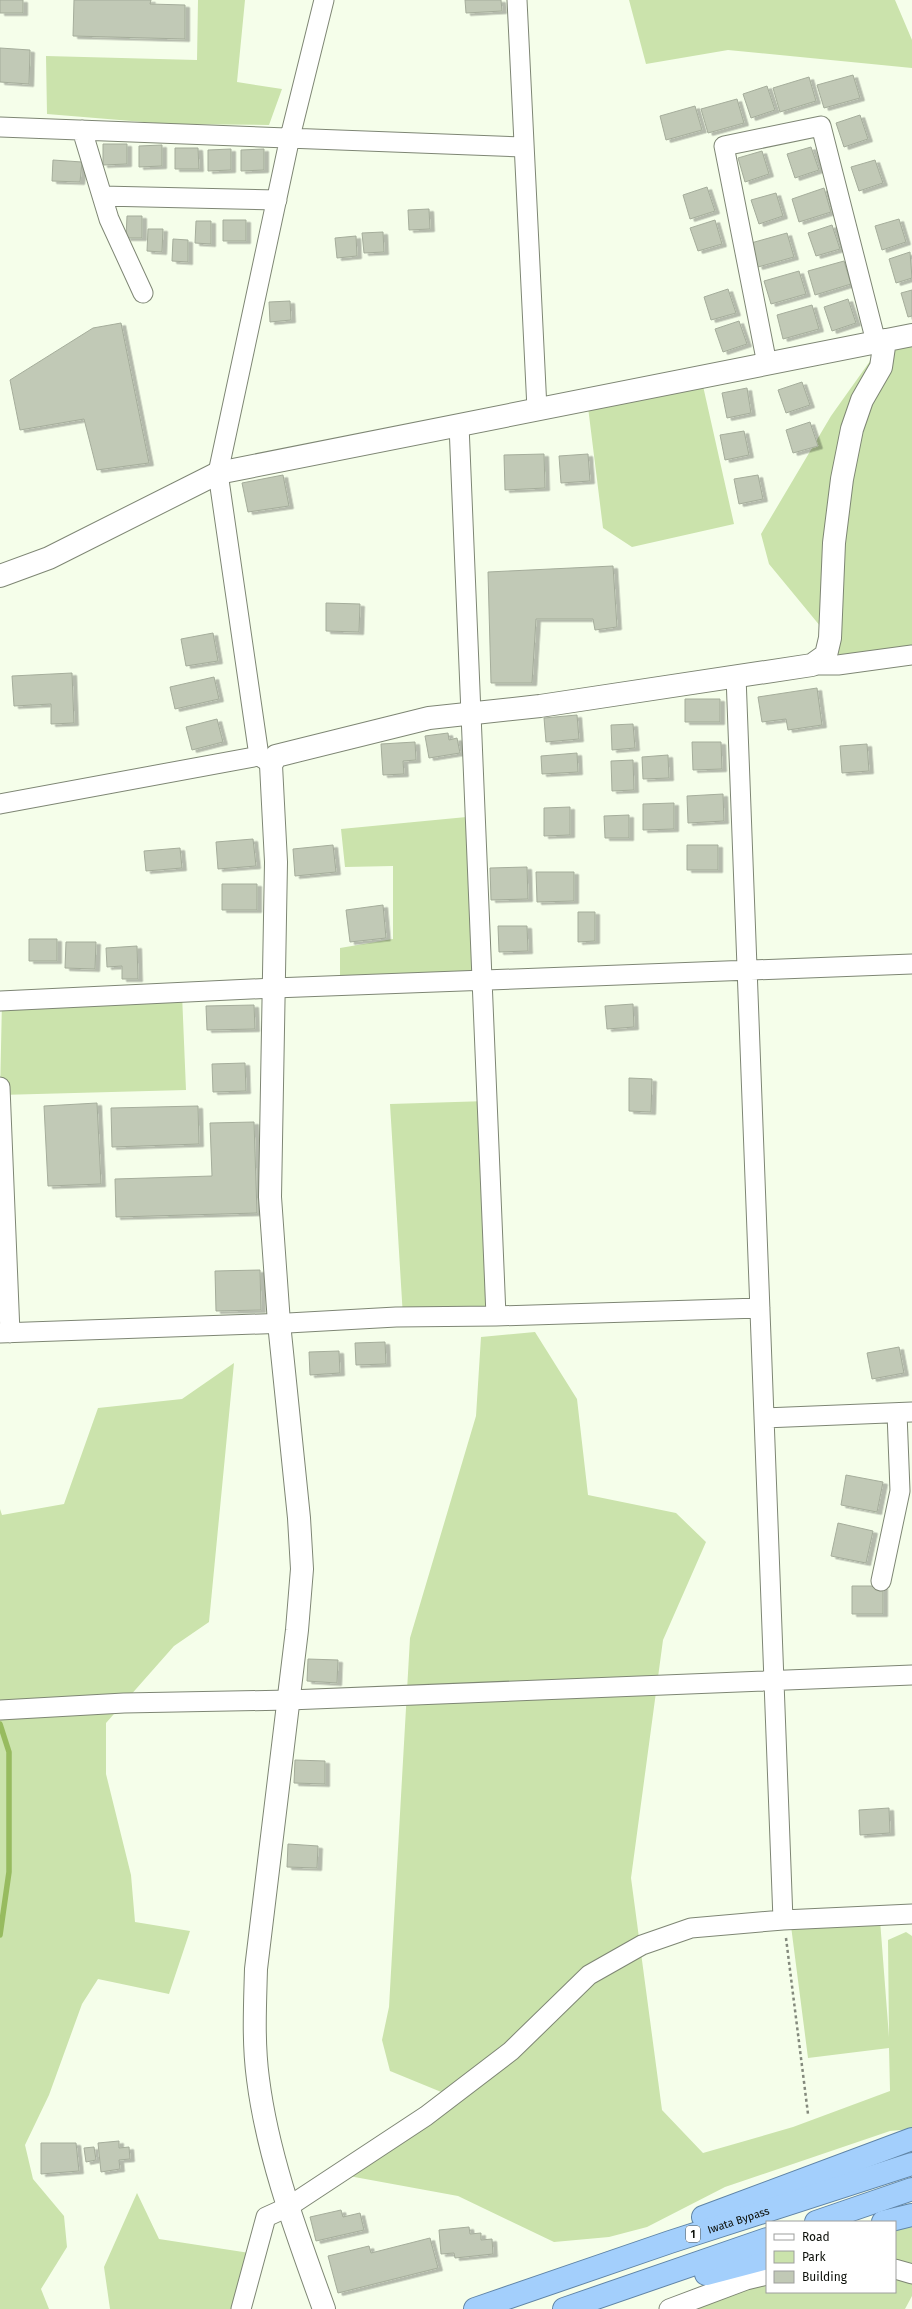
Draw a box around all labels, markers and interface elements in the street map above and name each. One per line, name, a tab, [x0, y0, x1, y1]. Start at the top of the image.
street label: Iwata Bypass	[706, 2204, 771, 2237]
legend	[766, 2221, 896, 2293]
road number: 1	[686, 2226, 700, 2242]
text: Road	[802, 2230, 830, 2244]
text: Park	[802, 2250, 826, 2264]
text: Building	[802, 2270, 848, 2284]

